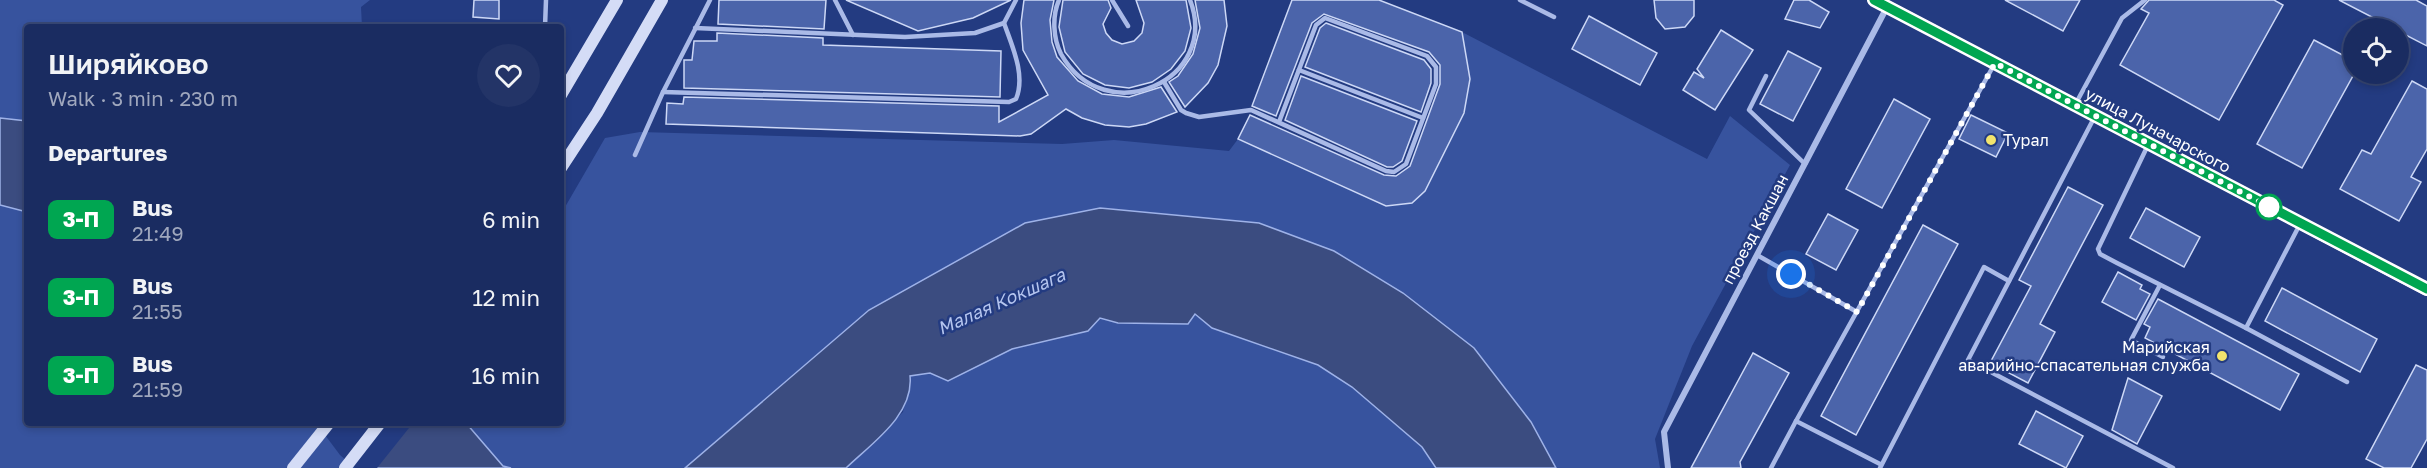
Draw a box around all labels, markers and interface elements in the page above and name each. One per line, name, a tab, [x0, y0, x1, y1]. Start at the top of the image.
map controls	[2343, 18, 2409, 84]
button: locate	[2343, 18, 2409, 84]
button: heart	[477, 44, 540, 107]
text: Ширяйково	[48, 47, 209, 80]
street label: улица Луначарского	[2082, 83, 2234, 177]
text: Walk · 3 min · 230 m	[48, 86, 238, 110]
place label: Турал	[2003, 130, 2049, 150]
marker: Турал	[1984, 133, 1998, 147]
text: Departures	[48, 139, 167, 166]
street label: проезд Какшан	[1718, 171, 1792, 287]
text: Bus	[132, 194, 173, 221]
unlabelled marker	[2256, 194, 2282, 220]
text: 3-П	[63, 206, 99, 232]
text: 6 min	[482, 206, 540, 233]
text: 21:49	[132, 221, 184, 245]
your location	[1776, 259, 1806, 289]
water label: Малая Кокшага	[934, 263, 1069, 339]
text: Bus	[132, 272, 173, 299]
text: 3-П	[63, 284, 99, 310]
text: 12 min	[472, 284, 540, 311]
text: 21:55	[132, 299, 183, 323]
place label: Марийская аварийно-спасательная служба	[1958, 337, 2210, 375]
marker: Марийская аварийно-спасательная служба	[2215, 349, 2229, 363]
text: Bus	[132, 350, 173, 377]
text: 3-П	[63, 362, 99, 388]
text: 16 min	[472, 362, 540, 389]
text: 21:59	[132, 377, 183, 401]

